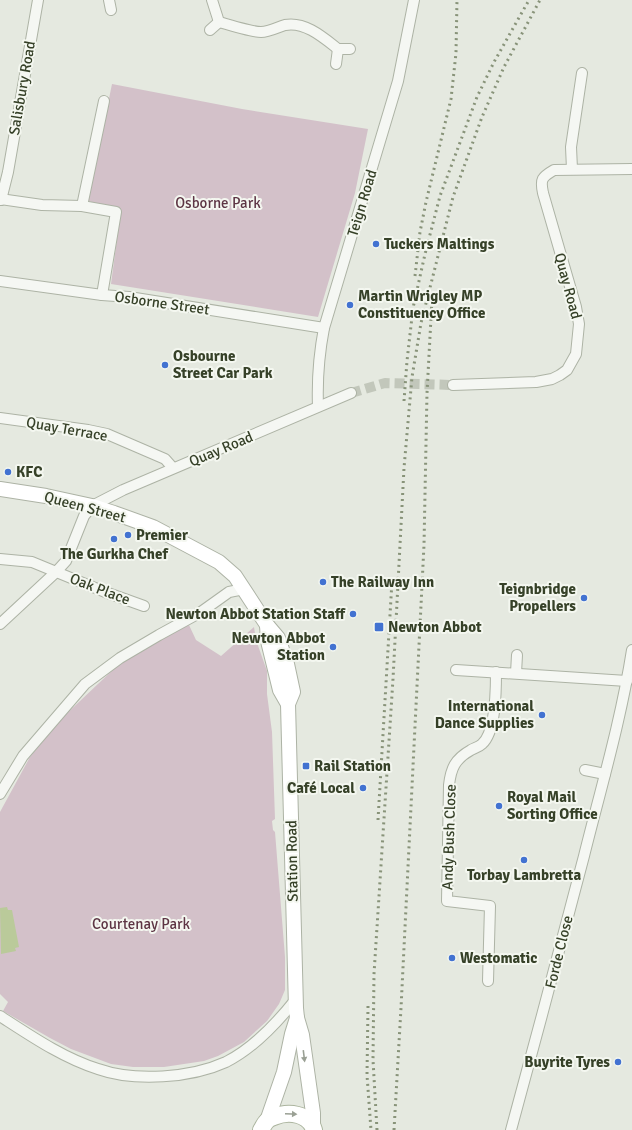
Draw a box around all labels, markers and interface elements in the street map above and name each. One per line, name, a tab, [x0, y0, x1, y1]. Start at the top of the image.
street label: Salisbury Road	[5, 39, 39, 137]
street label: Teign Road	[343, 167, 381, 239]
park label: Osborne Park	[175, 194, 261, 212]
place label: Tuckers Maltings	[384, 235, 495, 253]
marker: Tuckers Maltings	[371, 239, 381, 249]
street label: Quay Road	[551, 251, 585, 321]
street label: Osborne Street	[113, 287, 211, 319]
place label: Martin Wrigley MP Constituency Office	[358, 287, 485, 322]
marker: Martin Wrigley MP Constituency Office	[345, 300, 355, 310]
place label: Osbourne Street Car Park	[173, 347, 273, 382]
marker: Osbourne Street Car Park	[160, 360, 170, 370]
street label: Quay Terrace	[25, 413, 109, 445]
street label: Quay Road	[186, 427, 256, 471]
place label: KFC	[16, 463, 42, 481]
marker: KFC	[3, 467, 13, 477]
street label: Queen Street	[42, 487, 128, 527]
place label: Premier	[136, 526, 188, 544]
marker: Premier	[123, 530, 133, 540]
marker: The Gurkha Chef	[109, 534, 119, 544]
place label: The Gurkha Chef	[60, 545, 169, 563]
street label: Oak Place	[67, 569, 133, 609]
place label: The Railway Inn	[331, 573, 434, 591]
marker: The Railway Inn	[318, 577, 328, 587]
place label: Teignbridge Propellers	[499, 580, 576, 615]
marker: Teignbridge Propellers	[579, 593, 589, 603]
place label: Newton Abbot Station Staff	[165, 605, 346, 623]
marker: Newton Abbot Station Staff	[348, 609, 358, 619]
place label: Newton Abbot	[388, 618, 482, 636]
marker: Newton Abbot	[373, 621, 385, 633]
place label: Newton Abbot Station	[231, 629, 325, 664]
marker: Newton Abbot Station	[328, 642, 338, 652]
place label: International Dance Supplies	[435, 697, 534, 732]
marker: International Dance Supplies	[537, 710, 547, 720]
place label: Rail Station	[314, 757, 391, 775]
marker: Rail Station	[301, 761, 311, 771]
place label: Café Local	[287, 779, 355, 797]
marker: Café Local	[358, 783, 368, 793]
street label: Andy Bush Close	[438, 784, 460, 890]
place label: Royal Mail Sorting Office	[507, 788, 598, 823]
marker: Royal Mail Sorting Office	[494, 801, 504, 811]
street label: Station Road	[282, 820, 302, 902]
marker: Torbay Lambretta	[519, 855, 529, 865]
place label: Torbay Lambretta	[467, 866, 581, 884]
street label: Forde Close	[541, 914, 577, 990]
park label: Courtenay Park	[92, 915, 191, 933]
place label: Westomatic	[460, 949, 537, 967]
marker: Westomatic	[447, 953, 457, 963]
one-way arrow	[301, 1050, 308, 1062]
place label: Buyrite Tyres	[524, 1053, 610, 1071]
marker: Buyrite Tyres	[613, 1057, 623, 1067]
one-way arrow	[285, 1111, 297, 1118]

